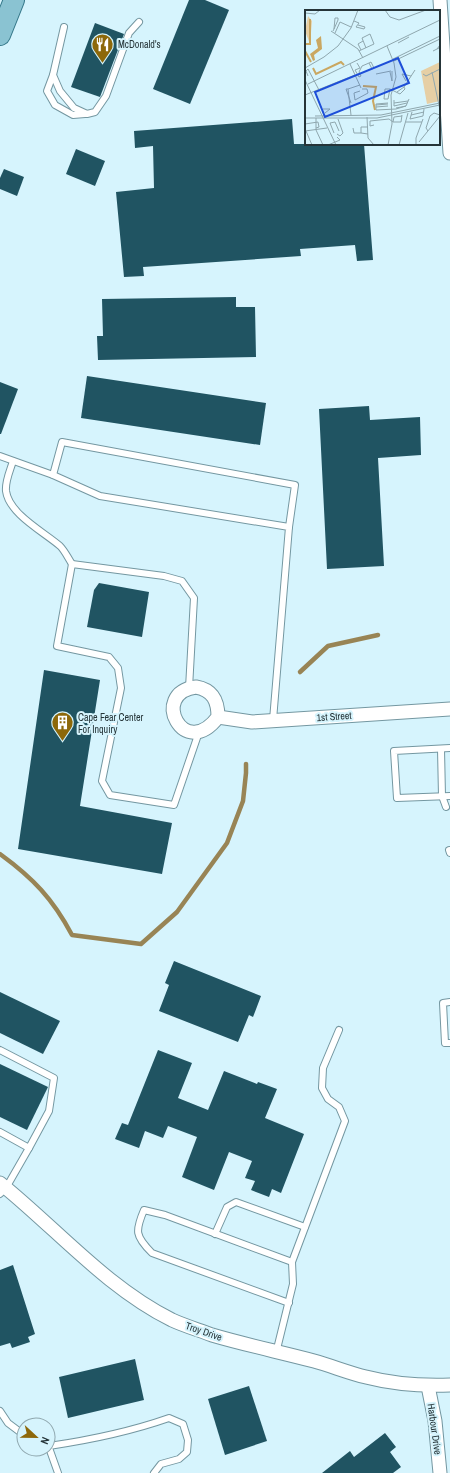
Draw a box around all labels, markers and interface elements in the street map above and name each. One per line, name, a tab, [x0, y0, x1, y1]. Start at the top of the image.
inset map	[305, 10, 440, 145]
restaurant icon: McDonald's	[89, 31, 115, 64]
place label: McDonald's	[118, 38, 161, 51]
street label: 1st Street	[316, 709, 353, 724]
building icon: Cape Fear Center For Inquiry	[49, 710, 75, 743]
place label: Cape Fear Center For Inquiry	[78, 711, 143, 736]
street label: Troy Drive	[184, 1319, 224, 1344]
street label: Harbour Drive	[424, 1403, 445, 1456]
north arrow	[16, 1417, 56, 1457]
text: N	[38, 1435, 53, 1446]

